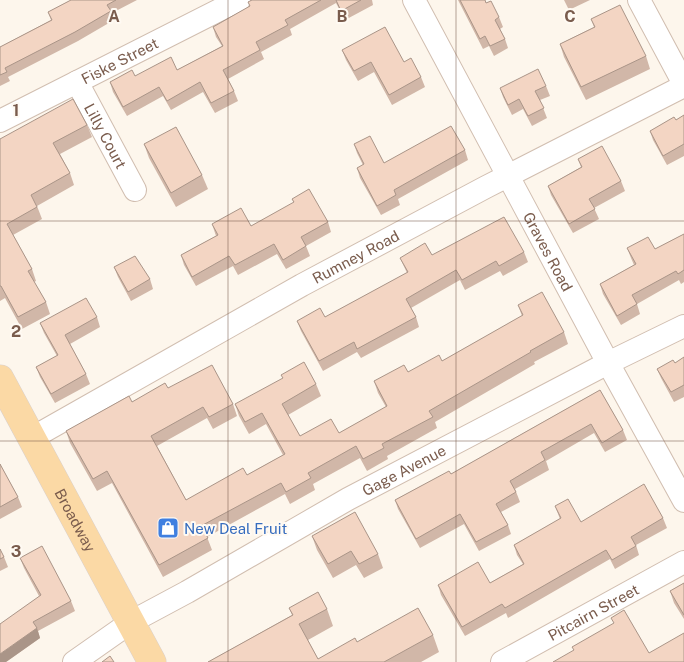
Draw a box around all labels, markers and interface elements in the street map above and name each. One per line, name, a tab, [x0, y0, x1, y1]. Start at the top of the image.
text: A	[108, 7, 120, 26]
text: B	[337, 7, 348, 26]
text: C	[564, 7, 576, 26]
street label: Fiske Street	[78, 34, 161, 87]
street label: Lilly Court	[81, 100, 130, 172]
text: 1	[13, 101, 19, 120]
street label: Graves Road	[520, 209, 576, 294]
street label: Rumney Road	[309, 226, 402, 287]
text: 2	[11, 322, 21, 341]
street label: Gage Avenue	[359, 441, 448, 499]
street label: Broadway	[52, 486, 100, 554]
shop icon: New Deal Fruit	[156, 516, 180, 540]
place label: New Deal Fruit	[184, 520, 287, 537]
text: 3	[11, 542, 21, 561]
street label: Pitcairn Street	[545, 580, 642, 644]

